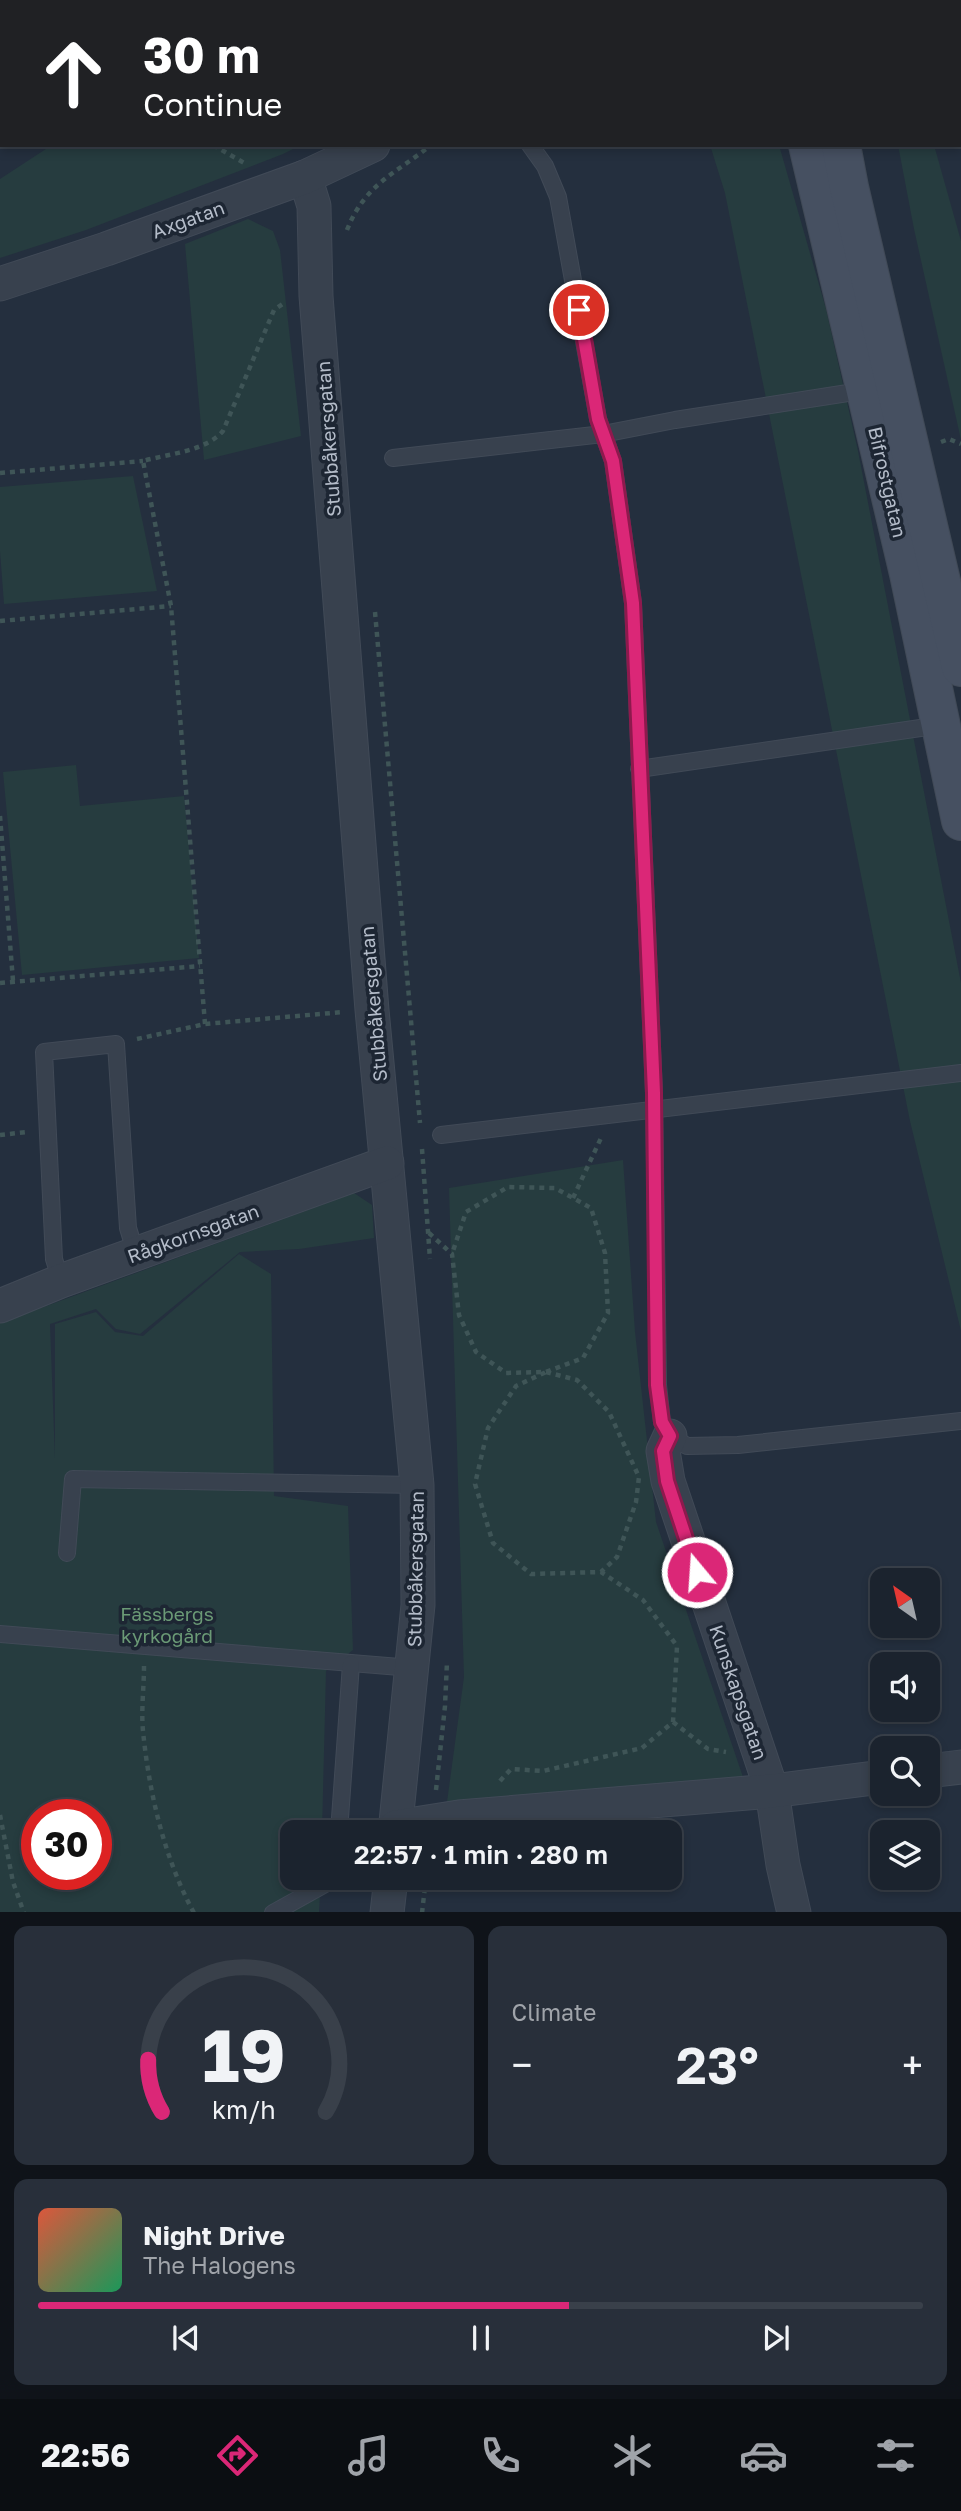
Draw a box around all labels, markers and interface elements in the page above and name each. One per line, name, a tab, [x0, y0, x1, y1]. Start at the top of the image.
text: 30 m	[143, 25, 260, 84]
icon: ahead	[28, 28, 119, 119]
text: Continue	[143, 85, 282, 123]
street label: Axgatan	[149, 195, 227, 243]
pin	[549, 280, 609, 340]
icon: arrive	[560, 291, 598, 329]
street label: Stubbåkersgatan	[311, 360, 345, 518]
street label: Bifrostgatan	[864, 424, 912, 540]
street label: Stubbåkersgatan	[355, 925, 391, 1083]
street label: Rågkornsgatan	[124, 1199, 262, 1267]
street label: Stubbåkersgatan	[402, 1491, 428, 1647]
position arrow	[660, 1535, 734, 1609]
north arrow	[870, 1568, 940, 1638]
map controls	[870, 1568, 940, 1890]
park label: Fässbergs kyrkogård	[120, 1602, 214, 1647]
street label: Kunskapsgatan	[705, 1621, 773, 1763]
button: sound	[870, 1652, 940, 1722]
button: search	[870, 1736, 940, 1806]
speed limit sign: 30	[21, 1799, 112, 1890]
button: layers	[870, 1820, 940, 1890]
text: 22:57 · 1 min · 280 m	[354, 1839, 608, 1870]
text: Climate	[512, 1998, 596, 2026]
text: 19	[202, 2011, 286, 2098]
text: 23°	[676, 2033, 759, 2095]
text: −	[512, 2042, 532, 2087]
text: +	[902, 2042, 923, 2087]
text: km/h	[212, 2093, 276, 2124]
text: Night Drive	[143, 2220, 285, 2251]
text: The Halogens	[143, 2251, 296, 2279]
icon: previous	[167, 2319, 205, 2357]
icon: pause	[462, 2319, 500, 2357]
icon: next	[757, 2319, 795, 2357]
icon: directions	[213, 2431, 262, 2480]
icon: music	[344, 2431, 393, 2480]
icon: phone	[476, 2431, 525, 2480]
icon: climate	[608, 2431, 657, 2480]
icon: car	[739, 2431, 788, 2480]
icon: filters	[871, 2431, 920, 2480]
text: 22:56	[41, 2436, 130, 2474]

